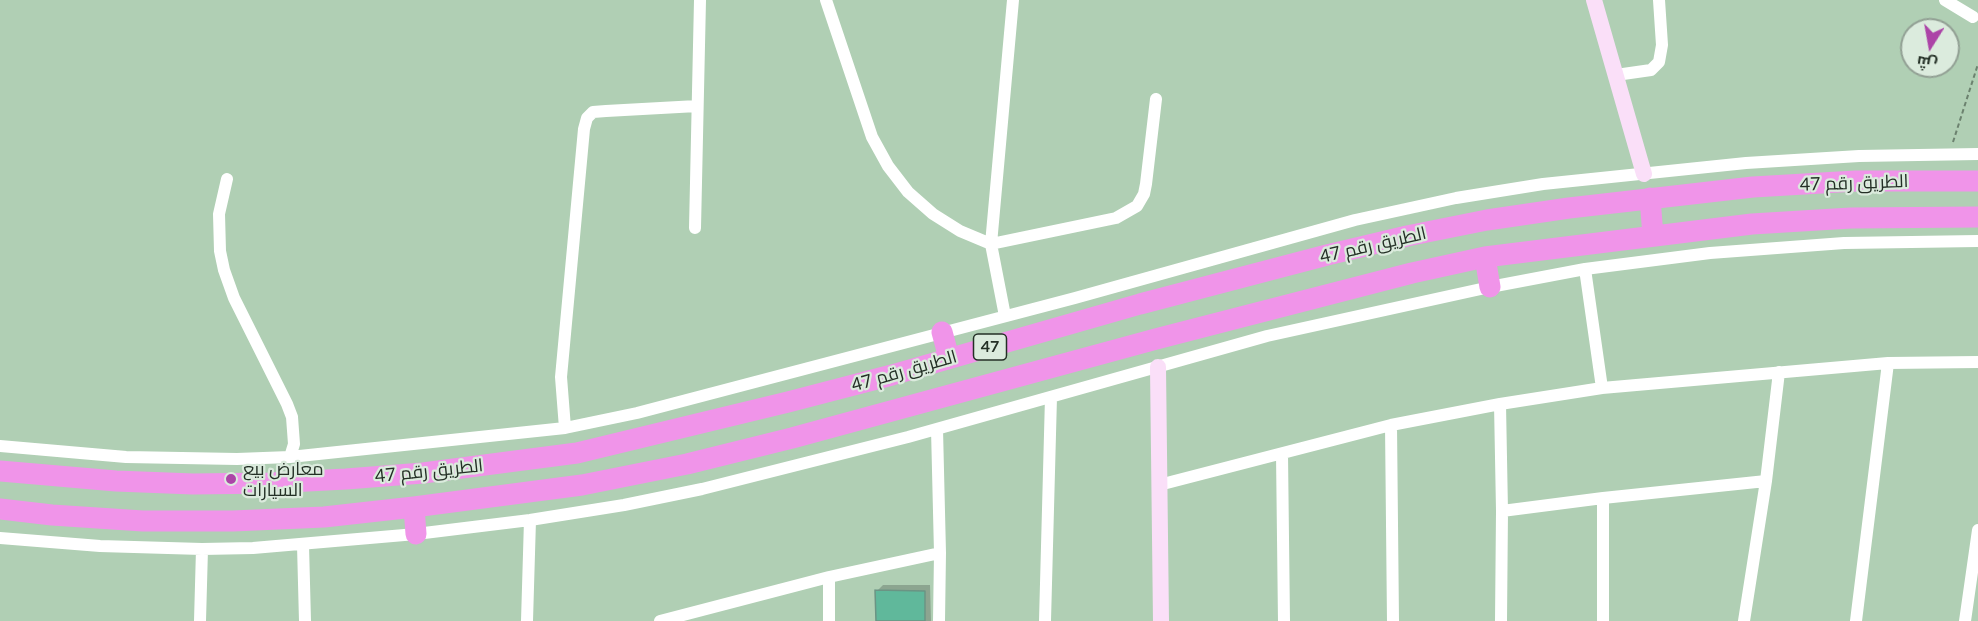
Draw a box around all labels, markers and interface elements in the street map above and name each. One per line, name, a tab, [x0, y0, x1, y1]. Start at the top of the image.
north arrow	[1900, 18, 1960, 78]
text: ش	[1915, 53, 1939, 75]
street label: الطريق رقم 47	[1799, 170, 1909, 196]
street label: الطريق رقم 47	[1318, 222, 1428, 268]
road number: 47	[974, 334, 1006, 360]
street label: الطريق رقم 47	[849, 346, 959, 396]
street label: الطريق رقم 47	[374, 455, 484, 487]
place label: معارض بيع السيارات	[243, 458, 324, 500]
marker: معارض بيع السيارات	[224, 472, 238, 486]

